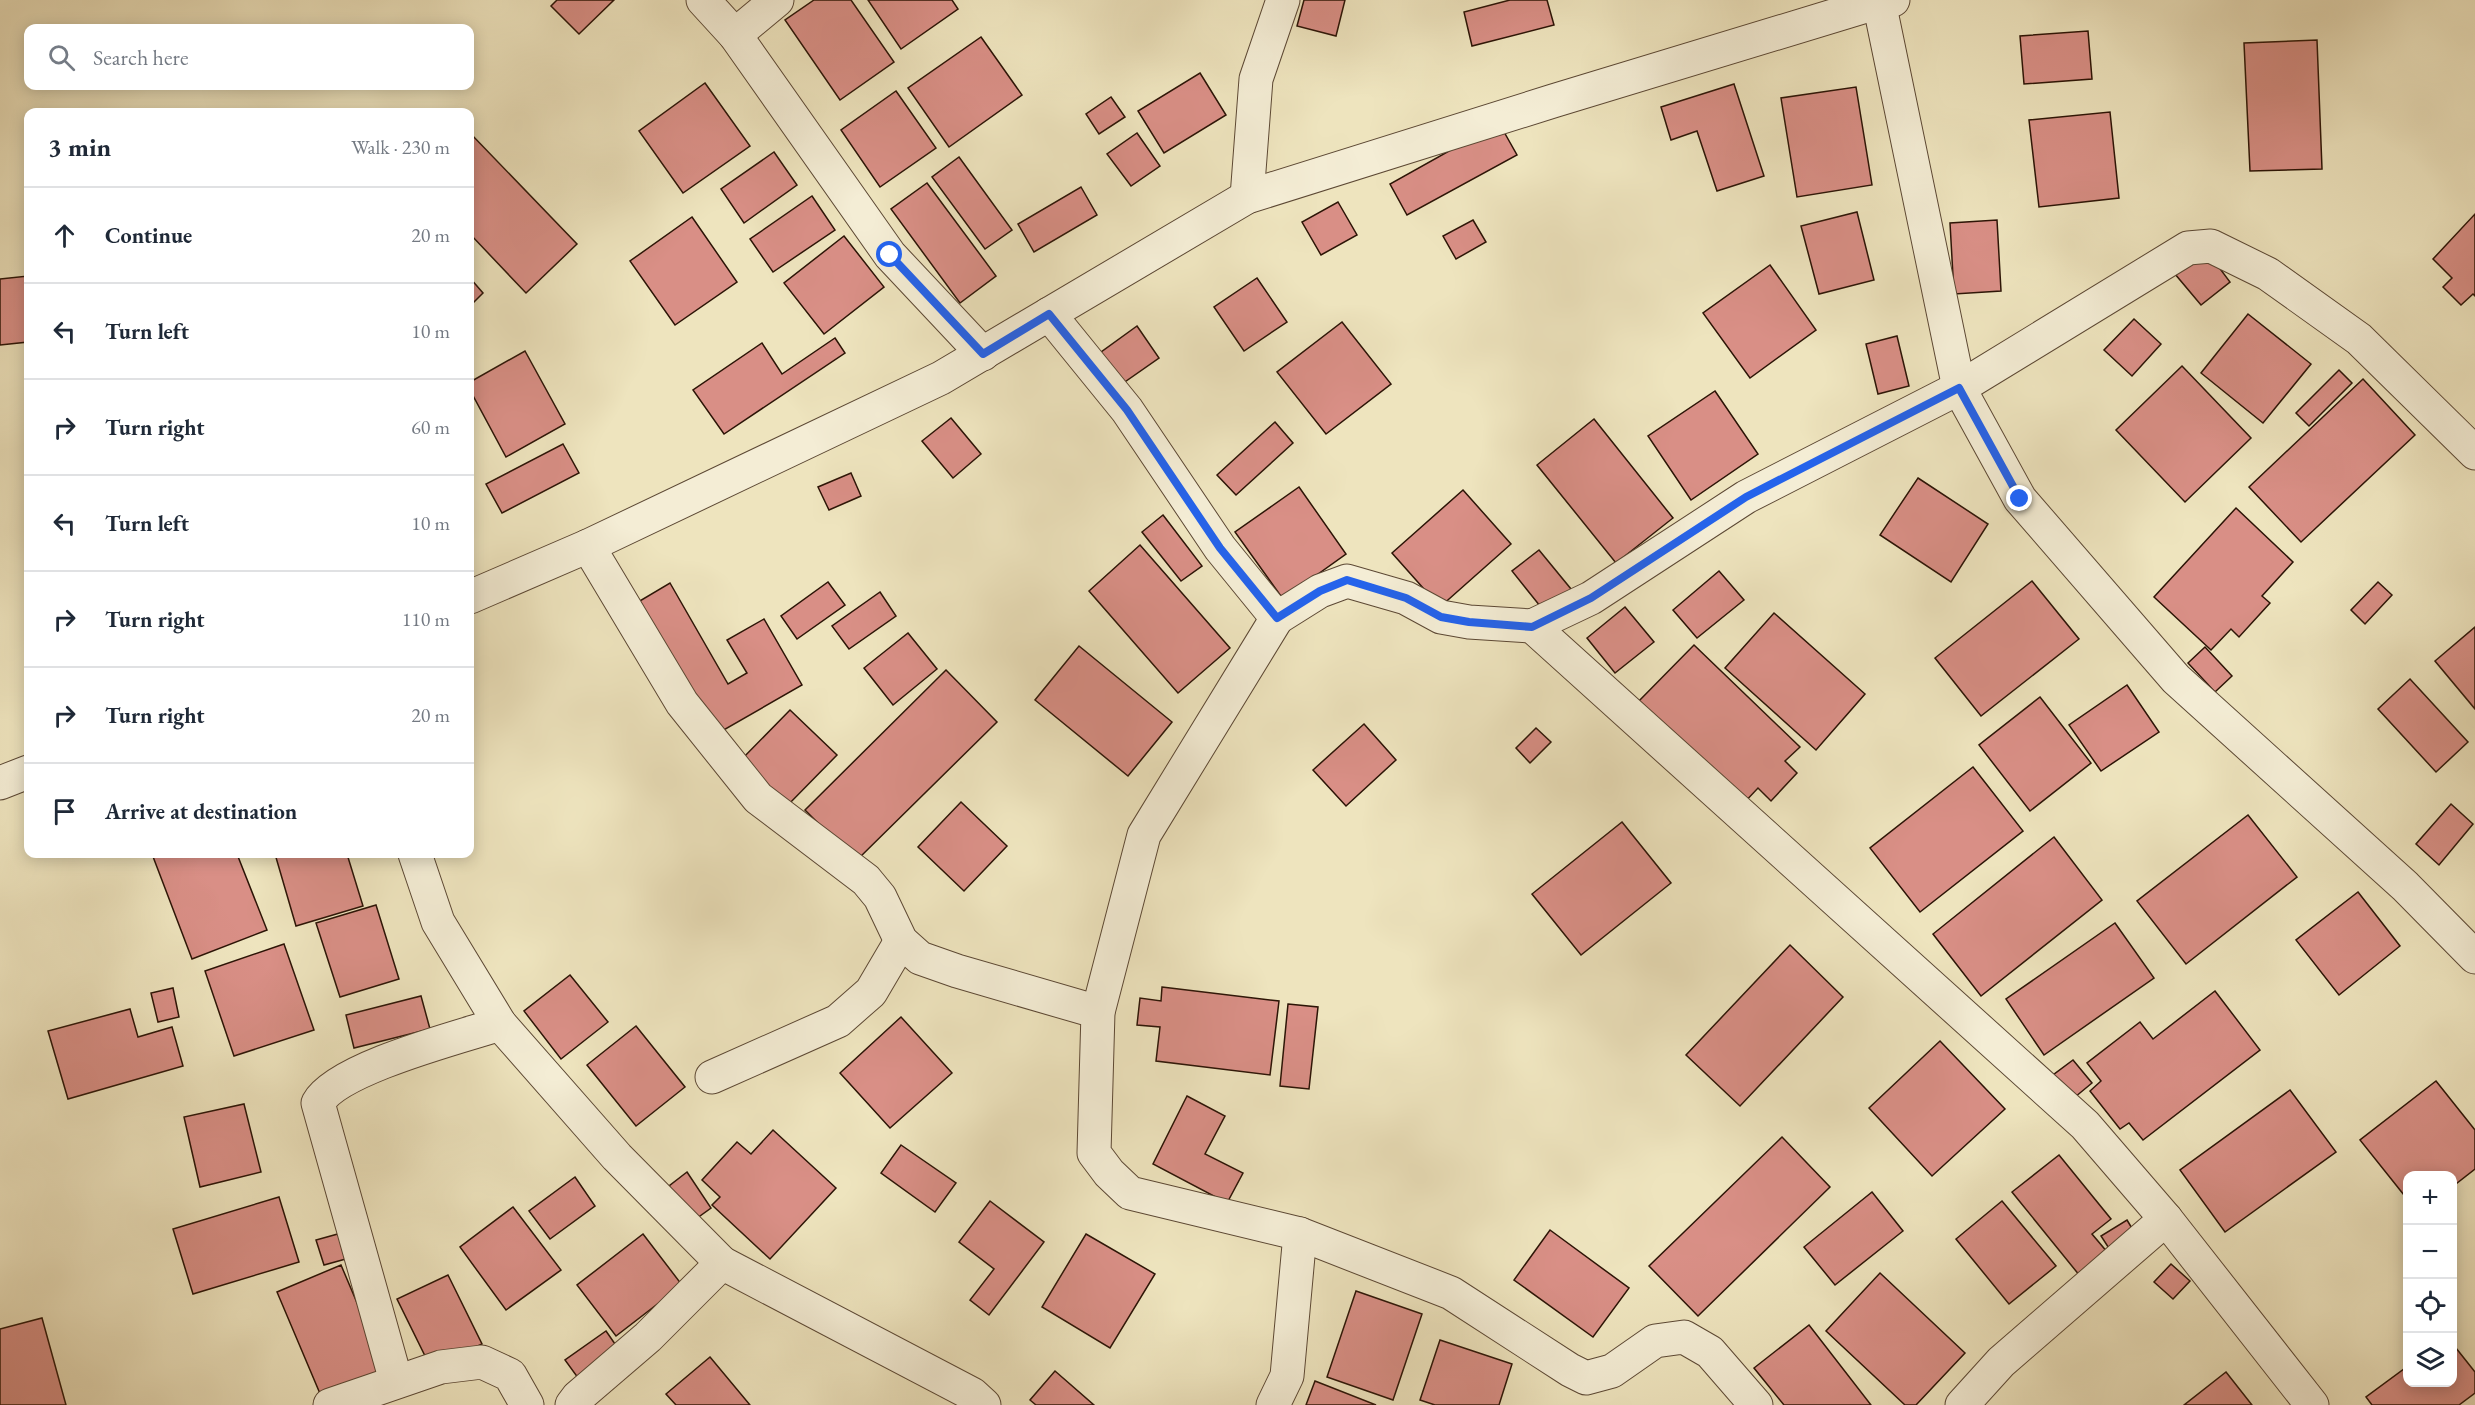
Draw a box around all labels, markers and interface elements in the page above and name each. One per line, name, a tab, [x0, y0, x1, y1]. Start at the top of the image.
search box	[24, 24, 474, 90]
icon: search	[45, 41, 78, 74]
text: Search here	[93, 43, 188, 72]
text: 3 min	[48, 130, 111, 164]
text: Walk · 230 m	[351, 134, 450, 160]
icon: ahead	[48, 219, 81, 252]
text: Continue	[105, 221, 192, 250]
text: 20 m	[411, 222, 450, 248]
route start	[876, 241, 902, 267]
icon: left	[48, 315, 81, 348]
text: Turn left	[105, 317, 189, 346]
text: 10 m	[411, 318, 450, 344]
icon: right	[48, 411, 81, 444]
text: Turn right	[105, 413, 204, 442]
text: 60 m	[411, 414, 450, 440]
route end	[2006, 485, 2032, 511]
icon: left	[48, 507, 81, 540]
text: Turn left	[105, 509, 189, 538]
text: 10 m	[411, 510, 450, 536]
icon: right	[48, 603, 81, 636]
text: Turn right	[105, 605, 204, 634]
text: 110 m	[402, 606, 450, 632]
icon: right	[48, 699, 81, 732]
text: Turn right	[105, 701, 204, 730]
text: 20 m	[411, 702, 450, 728]
icon: arrive	[48, 795, 81, 828]
text: Arrive at destination	[105, 797, 297, 826]
map controls	[2403, 1171, 2457, 1387]
button: +	[2403, 1171, 2457, 1225]
button: −	[2403, 1225, 2457, 1279]
button: locate	[2403, 1279, 2457, 1333]
button: layers	[2403, 1333, 2457, 1387]

